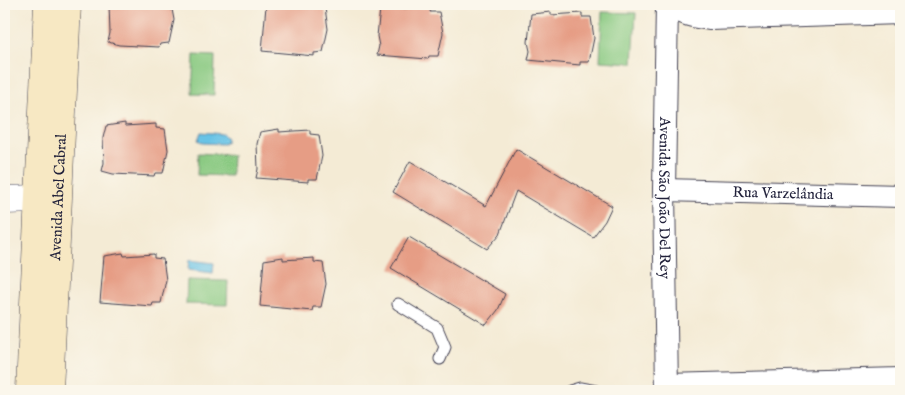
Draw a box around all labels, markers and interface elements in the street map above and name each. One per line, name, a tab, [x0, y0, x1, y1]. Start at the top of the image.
street label: Avenida São João Del Rey	[654, 116, 674, 280]
street label: Avenida Abel Cabral	[46, 133, 71, 262]
street label: Rua Varzelândia	[732, 183, 834, 204]

